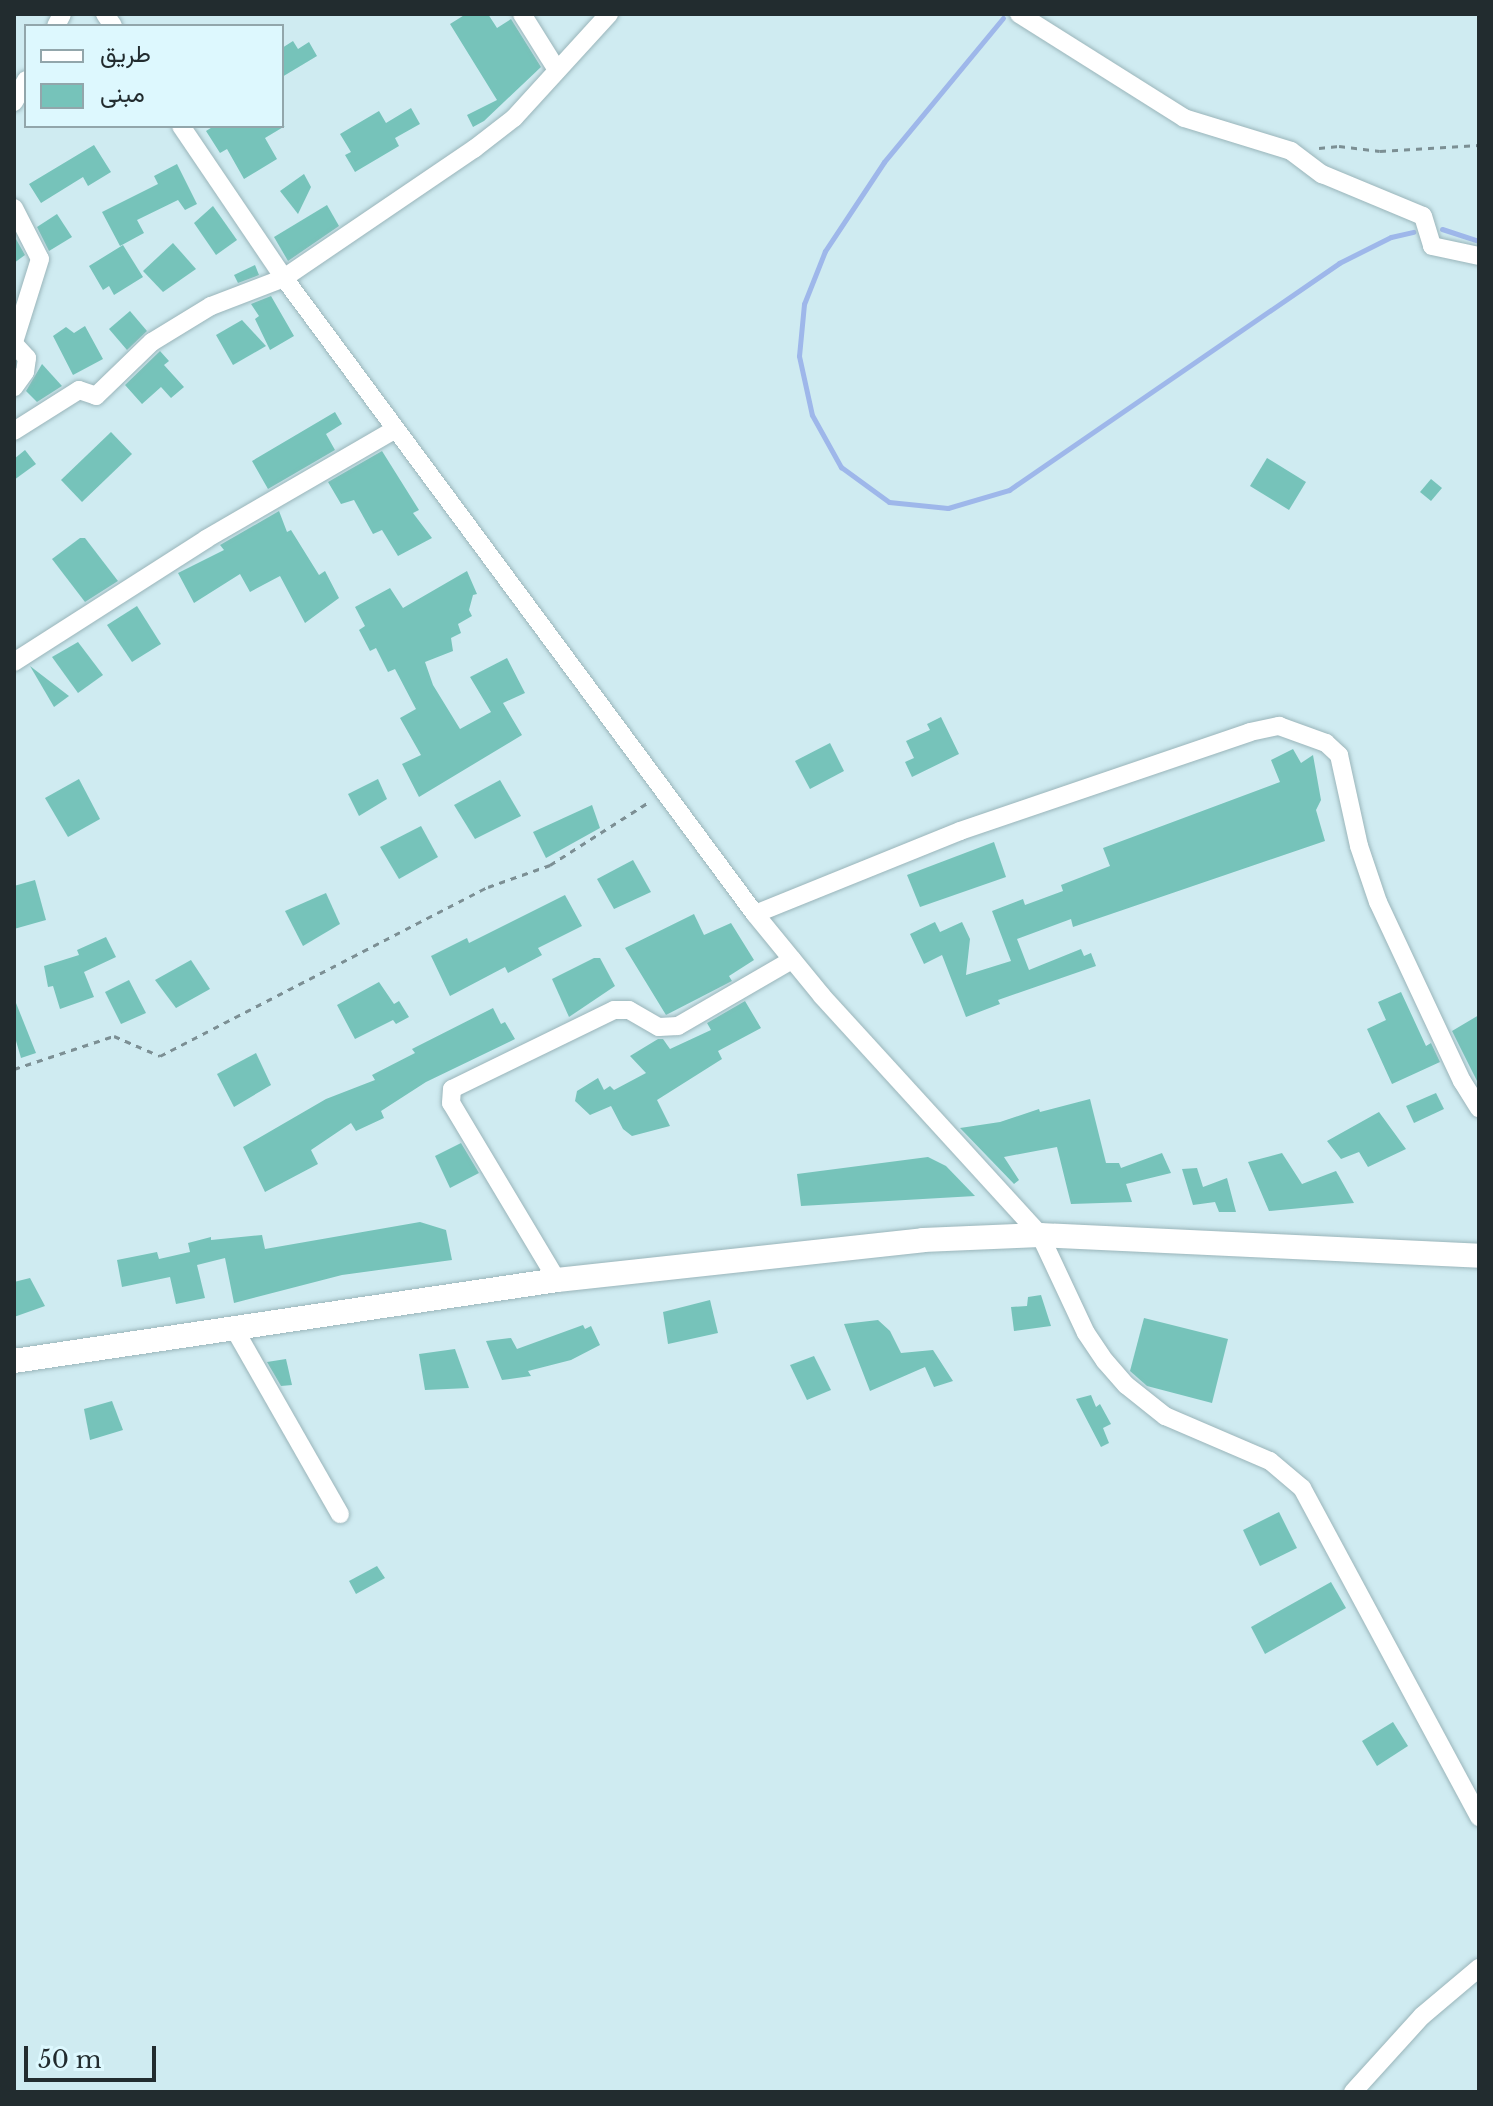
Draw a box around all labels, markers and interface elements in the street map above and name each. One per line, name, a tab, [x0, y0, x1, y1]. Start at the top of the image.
legend	[24, 24, 284, 128]
text: طريق	[100, 39, 151, 68]
text: مبنى	[100, 79, 145, 108]
scale bar	[28, 2030, 160, 2080]
text: 50 m	[38, 2045, 101, 2074]

